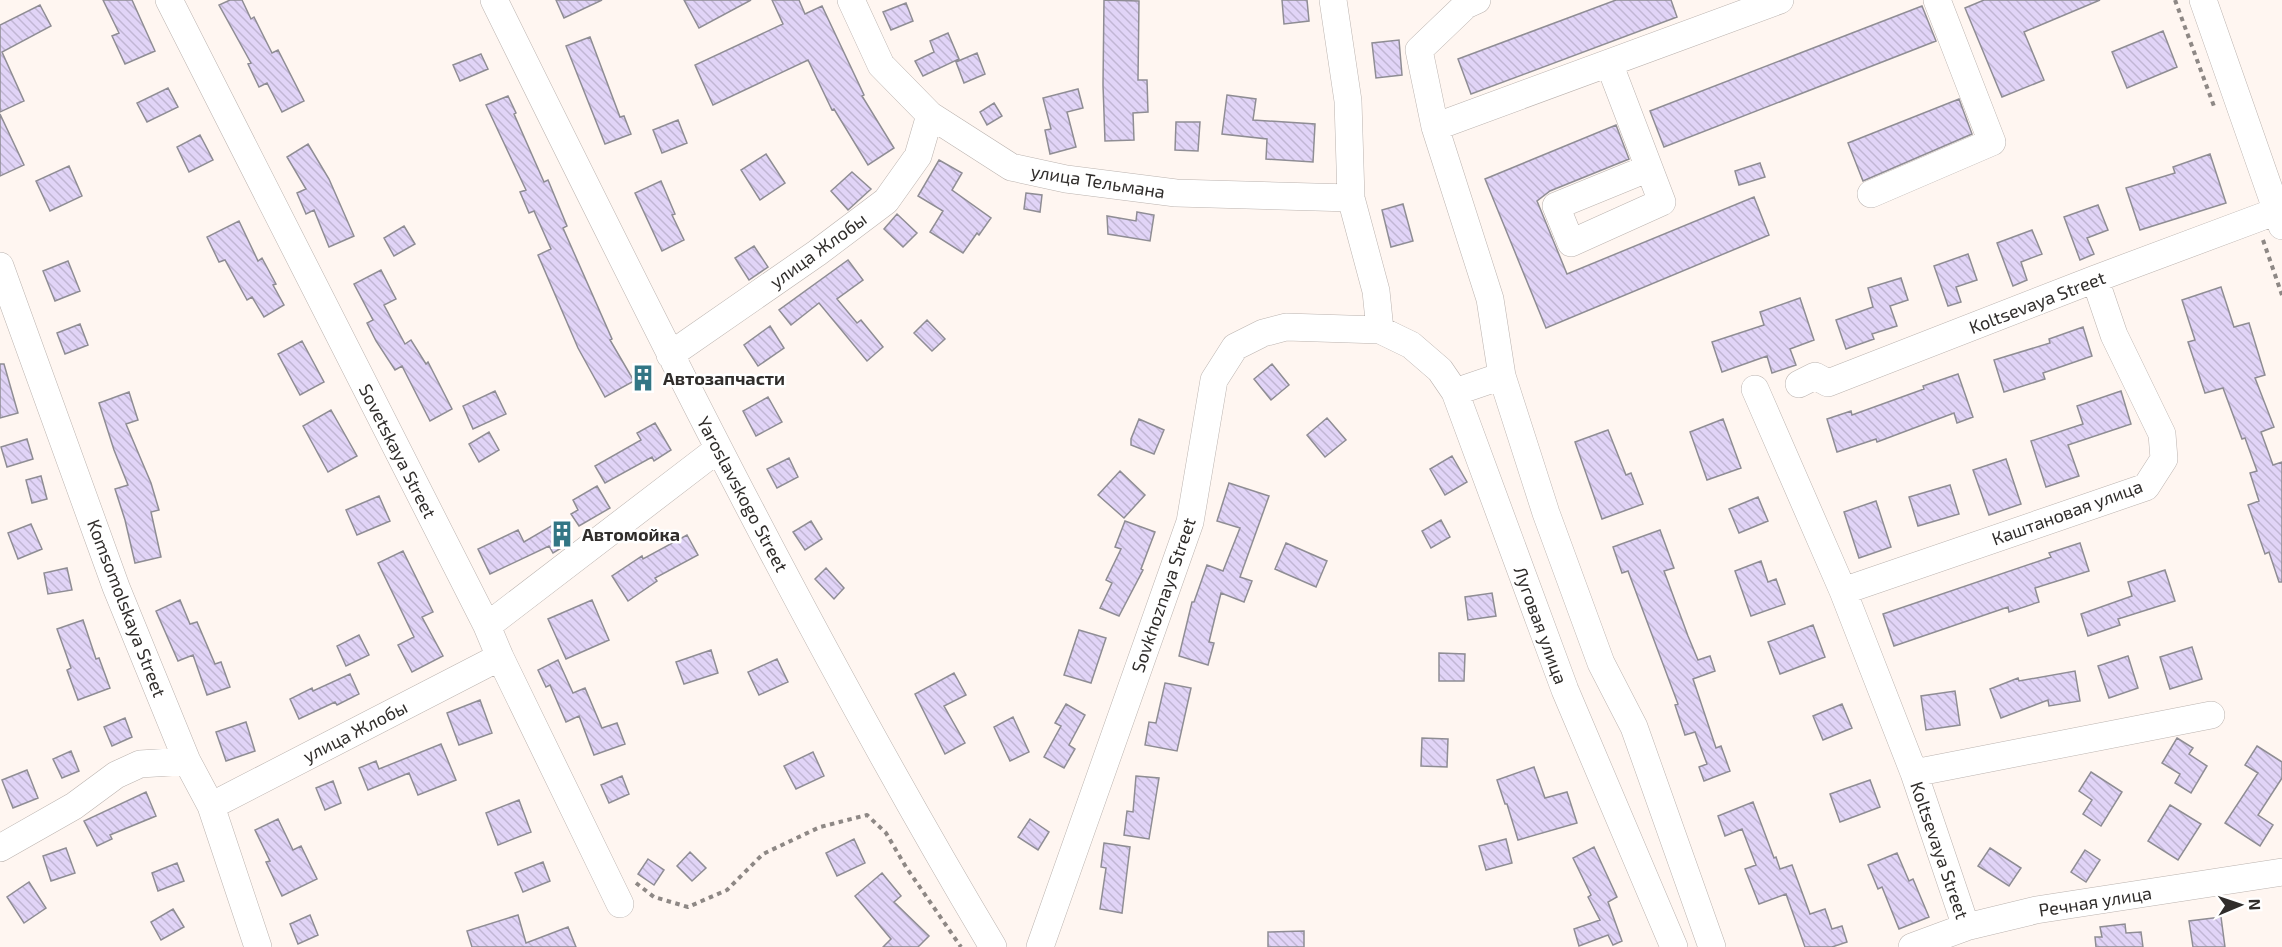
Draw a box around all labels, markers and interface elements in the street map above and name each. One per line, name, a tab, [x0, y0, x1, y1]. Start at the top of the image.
street label: улица Тельмана	[1029, 160, 1167, 202]
street label: улица Жлобы	[765, 207, 871, 293]
street label: Koltsevaya Street	[1966, 266, 2108, 338]
building icon: Автозапчасти	[628, 363, 658, 393]
place label: Автозапчасти	[663, 367, 785, 389]
street label: Sovetskaya Street	[355, 380, 441, 522]
street label: Yaroslavskogo Street	[693, 413, 793, 576]
street label: Каштановая улица	[1989, 475, 2145, 549]
street label: Sovkhoznaya Street	[1126, 514, 1200, 675]
street label: Komsomolskaya Street	[83, 516, 171, 700]
building icon: Автомойка	[547, 519, 577, 549]
place label: Автомойка	[582, 523, 680, 545]
street label: Луговая улица	[1510, 563, 1572, 687]
street label: улица Жлобы	[299, 695, 411, 767]
street label: Koltsevaya Street	[1906, 778, 1974, 922]
north arrow	[2210, 875, 2270, 935]
street label: Речная улица	[2037, 881, 2153, 921]
text: N	[2246, 898, 2265, 911]

